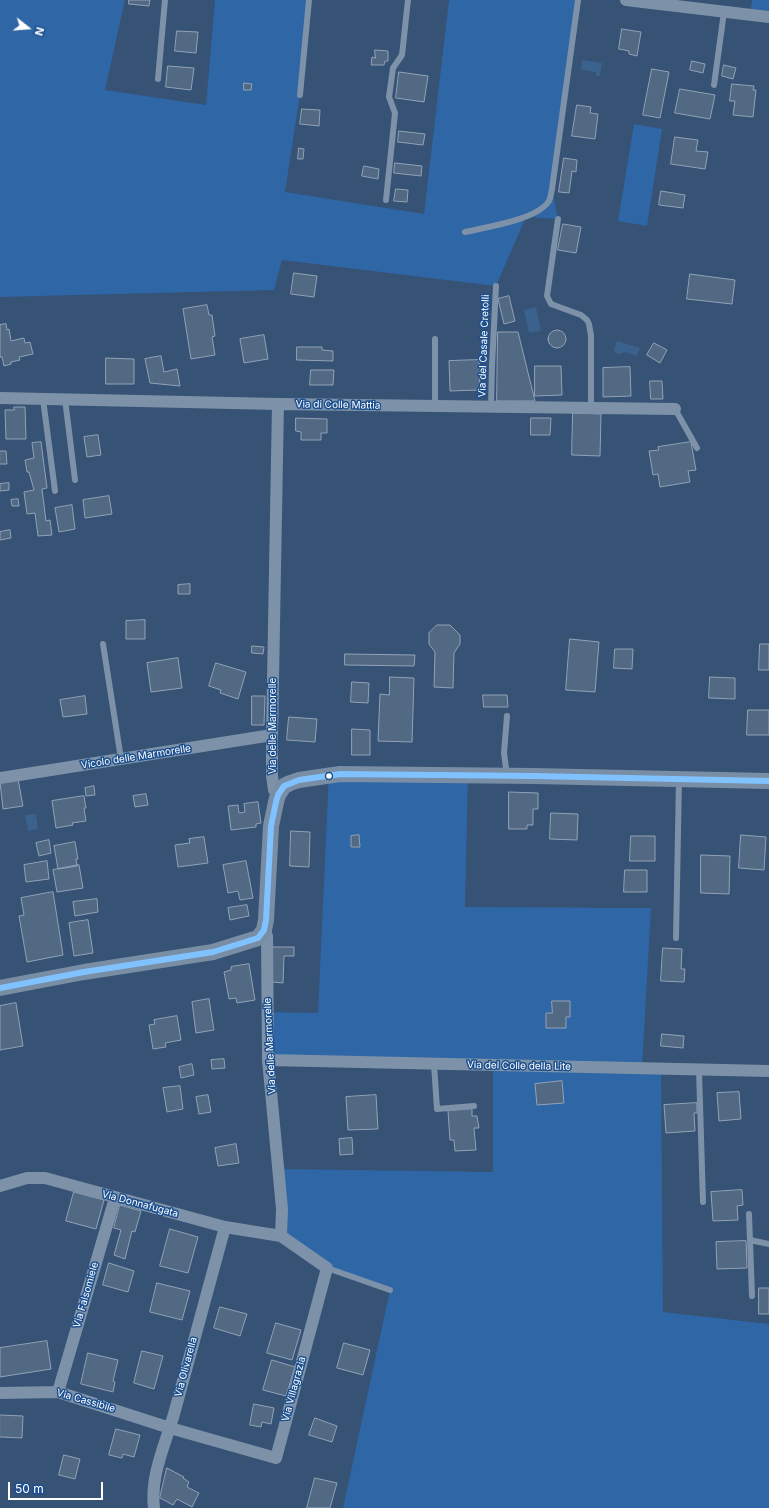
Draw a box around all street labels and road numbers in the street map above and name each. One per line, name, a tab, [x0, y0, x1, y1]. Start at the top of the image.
street label: Via del Casale Cretolli	[476, 294, 492, 398]
street label: Via di Colle Mattia	[295, 398, 381, 412]
street label: Via delle Marmorelle	[267, 678, 279, 774]
street label: Vicolo delle Marmorelle	[80, 742, 192, 772]
street label: Via delle Marmorelle	[261, 997, 279, 1095]
street label: Via del Colle della Lite	[467, 1059, 571, 1073]
street label: Via Donnafugata	[100, 1188, 180, 1220]
street label: Via Falsomiele	[71, 1261, 101, 1329]
street label: Via Olivarella	[172, 1336, 200, 1398]
street label: Via Villagrazia	[280, 1355, 308, 1423]
street label: Via Cassibile	[55, 1387, 117, 1415]

